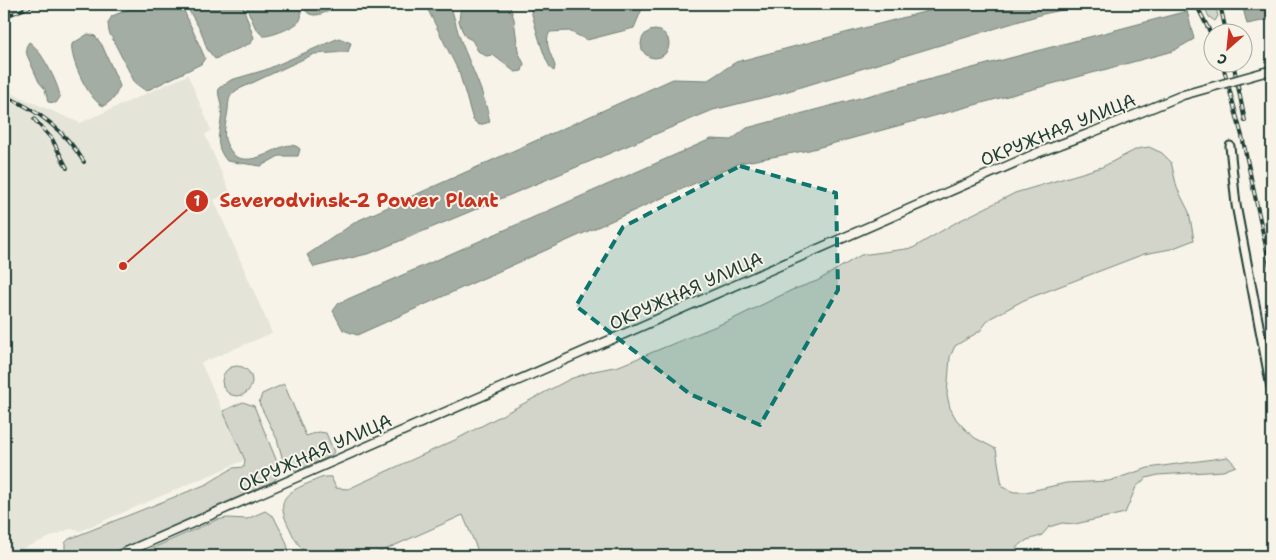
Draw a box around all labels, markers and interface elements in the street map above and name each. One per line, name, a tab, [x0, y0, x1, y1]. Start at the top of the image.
north arrow	[1204, 22, 1254, 72]
text: С	[1214, 50, 1230, 70]
street label: ОКРУЖНАЯ УЛИЦА	[977, 88, 1139, 172]
callout: Severodvinsk-2 Power Plant	[185, 184, 509, 218]
text: Severodvinsk-2 Power Plant	[219, 188, 499, 213]
text: 1	[194, 191, 201, 211]
street label: ОКРУЖНАЯ УЛИЦА	[605, 246, 767, 336]
street label: ОКРУЖНАЯ УЛИЦА	[234, 408, 396, 498]

